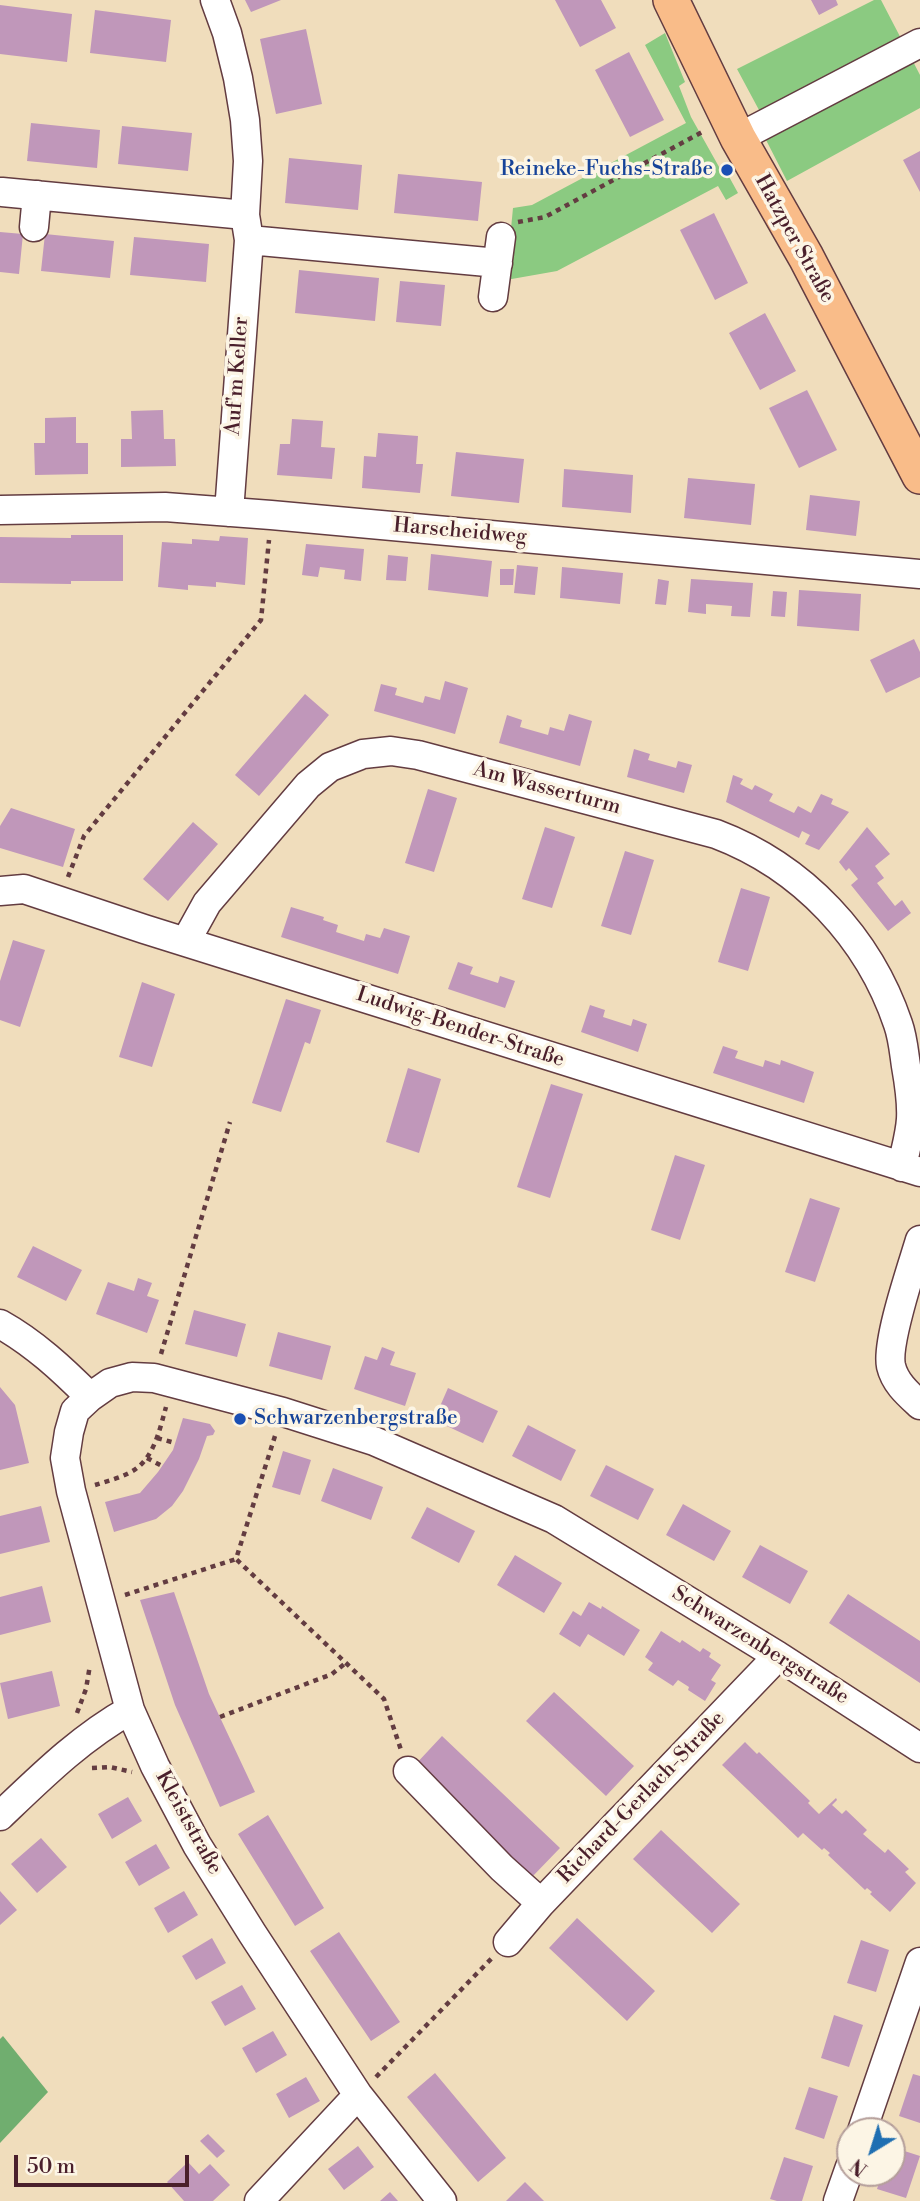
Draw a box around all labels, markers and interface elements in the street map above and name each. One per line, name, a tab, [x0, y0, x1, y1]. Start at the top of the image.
place label: Reineke-Fuchs-Straße	[500, 157, 713, 183]
marker: Reineke-Fuchs-Straße	[719, 162, 735, 178]
street label: Hatzper Straße	[748, 171, 840, 307]
street label: Auf'm Keller	[221, 316, 255, 436]
street label: Harscheidweg	[392, 514, 528, 550]
street label: Am Wasserturm	[471, 757, 623, 821]
street label: Ludwig-Bender-Straße	[353, 982, 567, 1074]
place label: Schwarzenbergstraße	[254, 1406, 458, 1432]
marker: Schwarzenbergstraße	[232, 1411, 248, 1427]
street label: Schwarzenbergstraße	[667, 1581, 853, 1711]
street label: Richard-Gerlach-Straße	[553, 1707, 731, 1889]
street label: Kleiststraße	[149, 1767, 227, 1879]
north arrow	[836, 2117, 906, 2187]
scale bar	[18, 2142, 192, 2186]
text: N	[846, 2153, 873, 2181]
text: 50 m	[27, 2154, 75, 2180]

